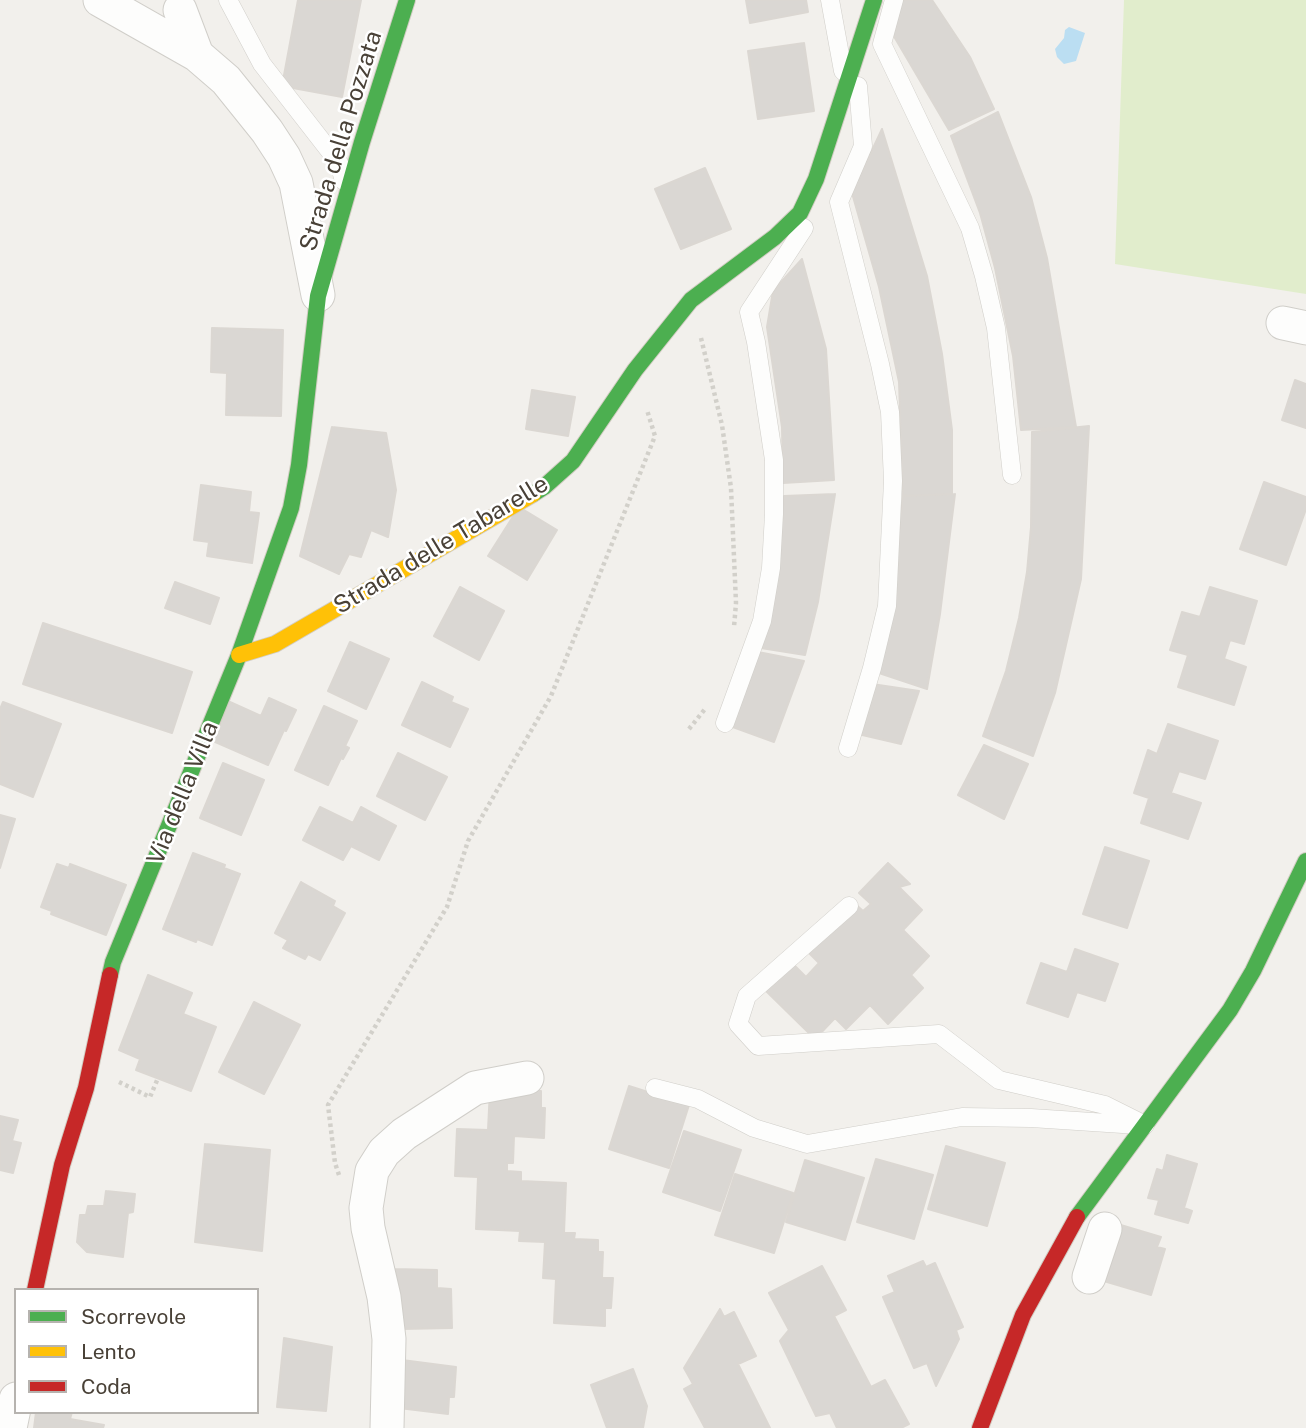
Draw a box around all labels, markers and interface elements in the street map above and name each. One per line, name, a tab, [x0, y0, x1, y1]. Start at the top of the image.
street label: Strada della Pozzata	[294, 27, 388, 255]
street label: Strada delle Tabarelle	[329, 470, 553, 620]
street label: Via della Villa	[141, 717, 225, 869]
legend	[14, 1288, 259, 1414]
text: Scorrevole	[81, 1304, 186, 1329]
text: Lento	[81, 1339, 136, 1364]
text: Coda	[81, 1374, 131, 1399]

